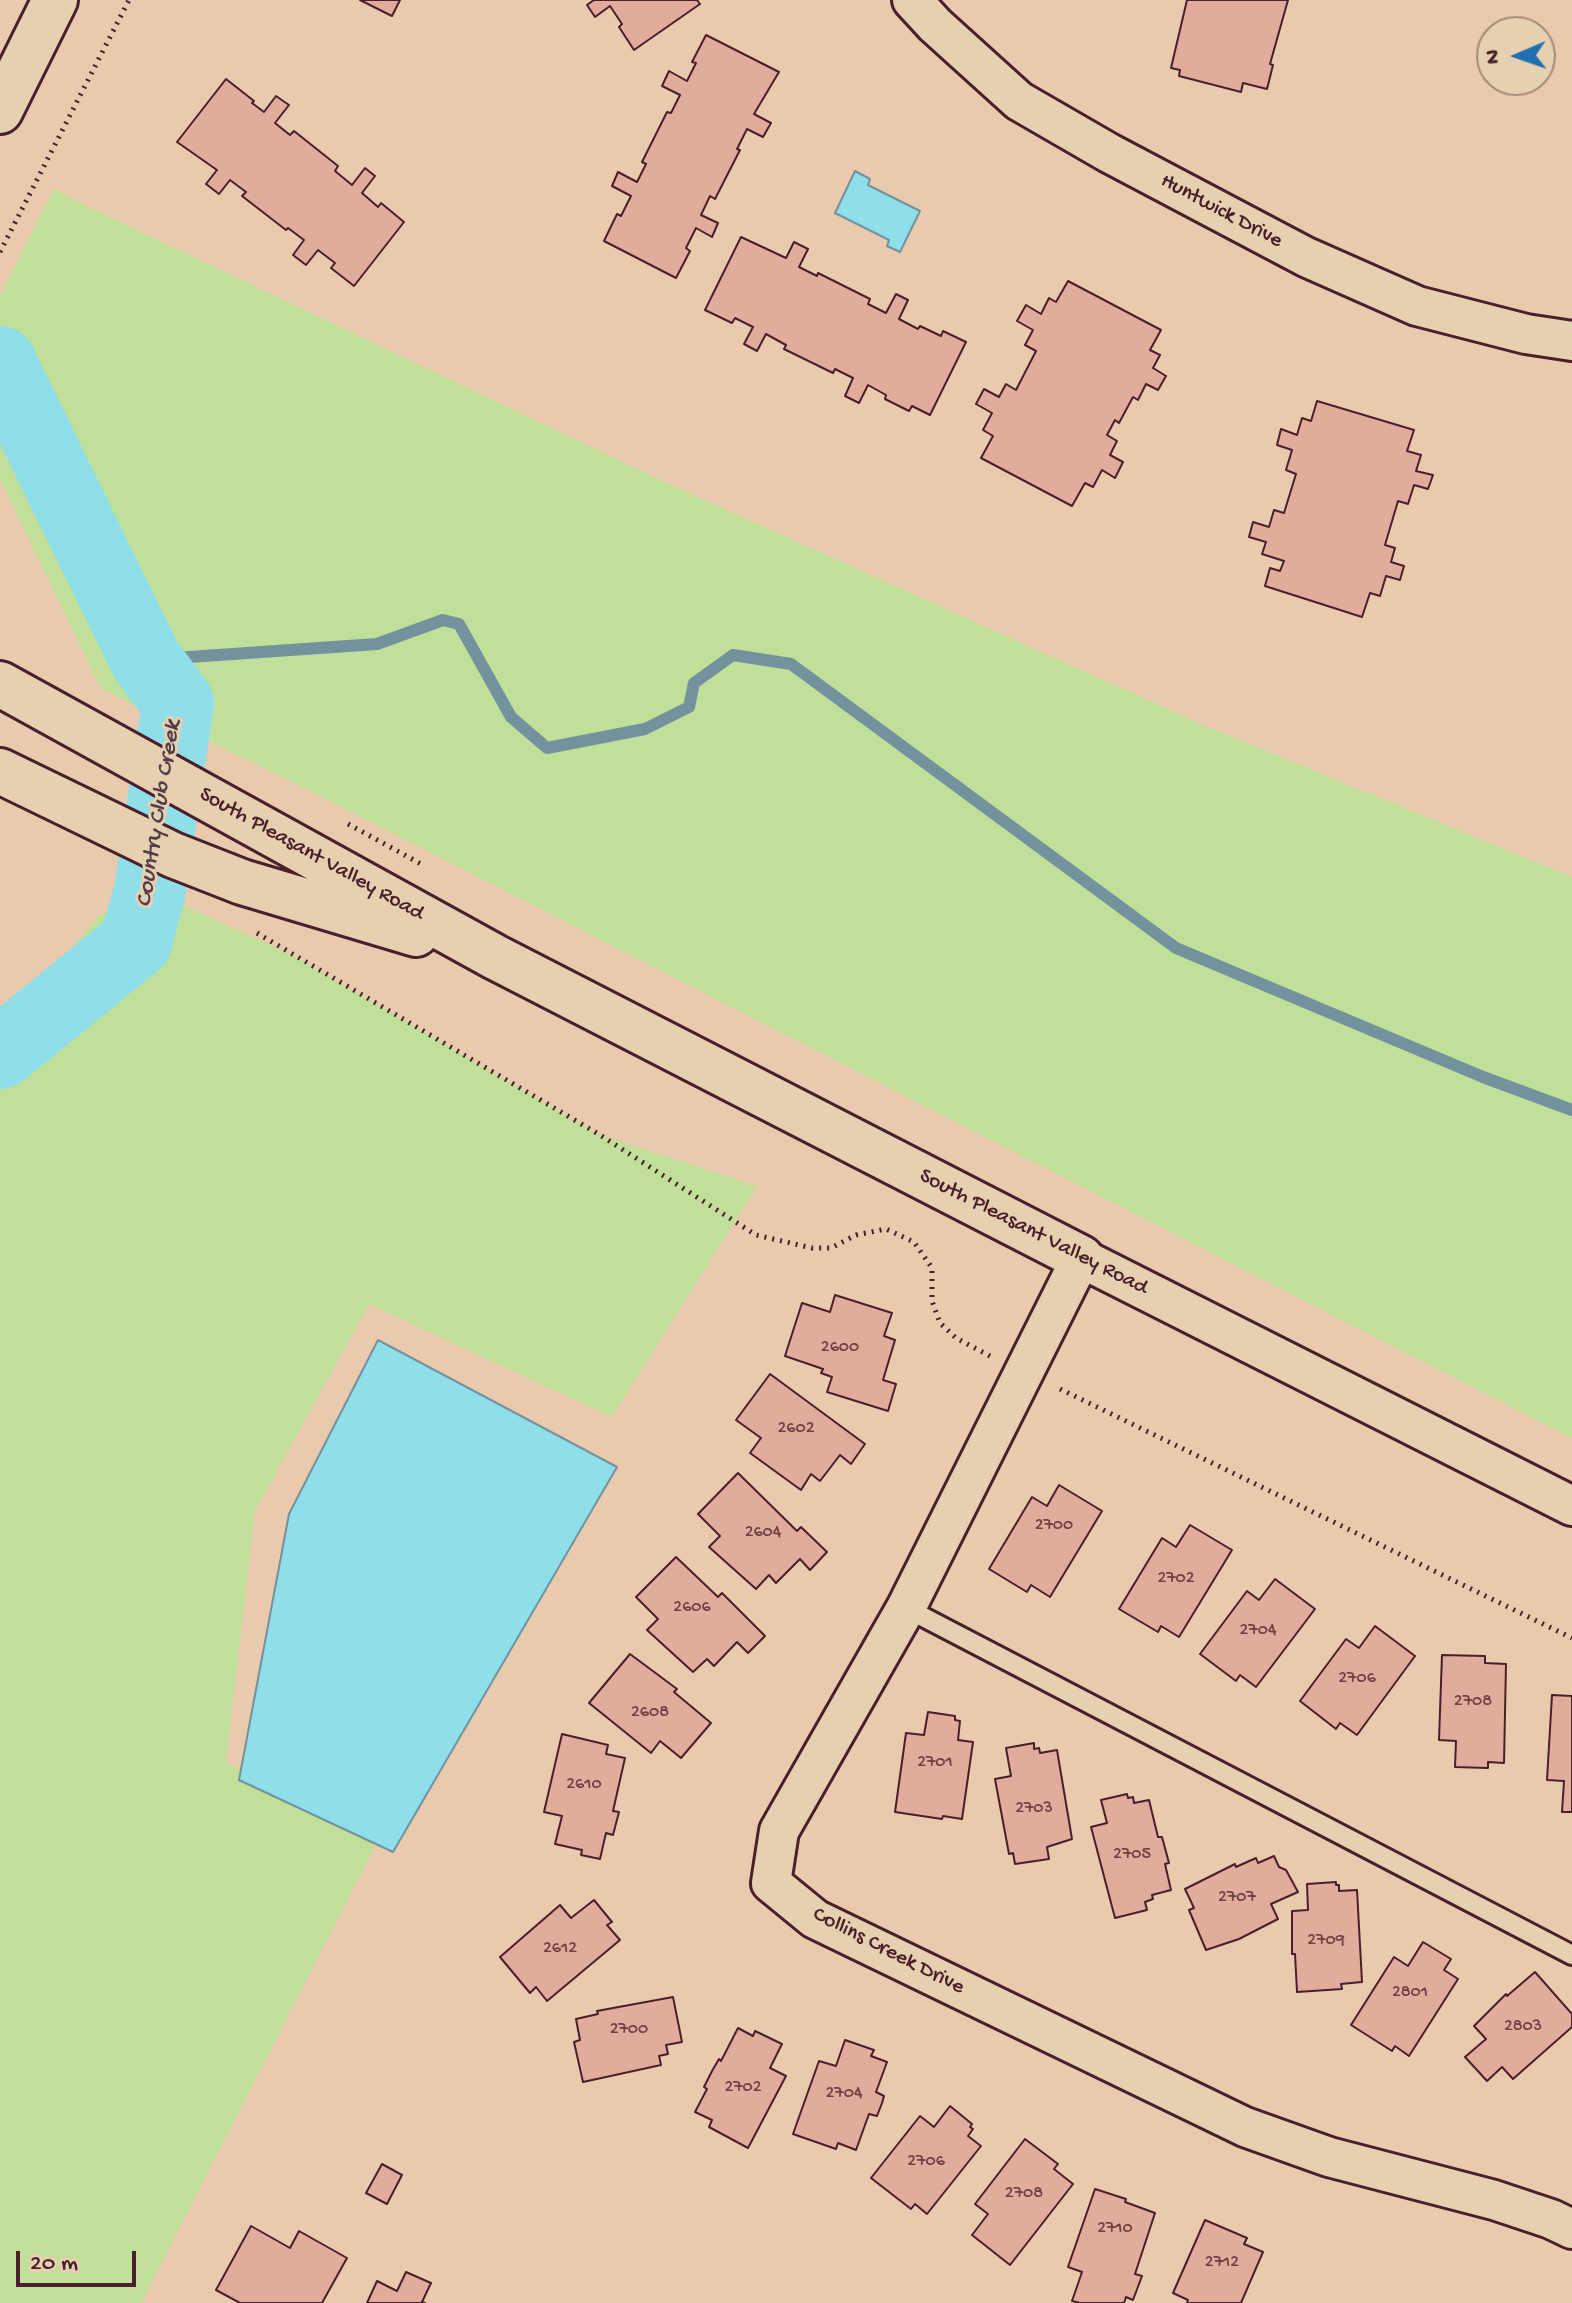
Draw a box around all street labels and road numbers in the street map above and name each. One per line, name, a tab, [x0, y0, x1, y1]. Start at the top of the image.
street label: Huntwick Drive	[1155, 169, 1287, 255]
street label: South Pleasant Valley Road	[194, 782, 428, 928]
street label: South Pleasant Valley Road	[914, 1164, 1152, 1302]
street label: Collins Creek Drive	[808, 1902, 968, 2002]

